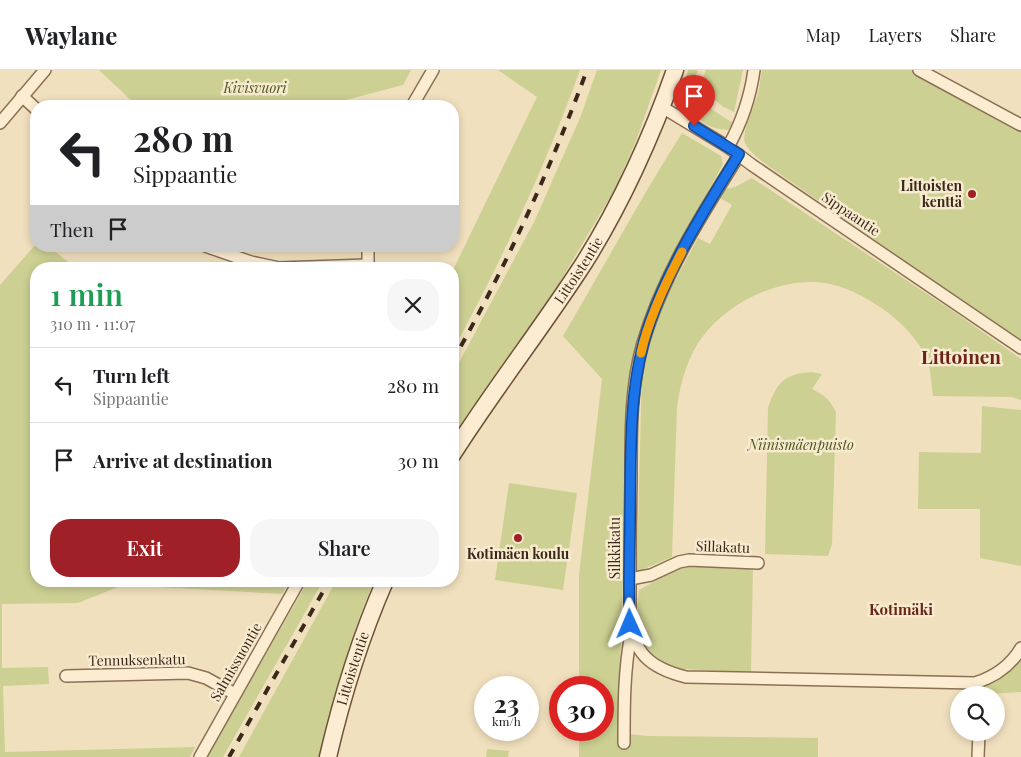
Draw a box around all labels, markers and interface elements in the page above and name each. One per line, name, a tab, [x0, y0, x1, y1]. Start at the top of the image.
text: Waylane	[25, 19, 117, 51]
text: Map	[805, 23, 840, 47]
text: Layers	[868, 23, 922, 47]
text: Share	[950, 23, 996, 47]
pin	[673, 75, 715, 126]
park label: Kivisvuori	[222, 78, 287, 97]
icon: arrive	[680, 82, 708, 110]
text: 280 m	[133, 114, 233, 161]
icon: left	[50, 120, 115, 185]
text: Sippaantie	[133, 159, 237, 189]
place label: Littoisten kenttä	[900, 176, 963, 211]
street label: Sippaantie	[818, 187, 884, 240]
marker: Littoisten kenttä	[966, 188, 978, 200]
icon: arrive	[104, 215, 132, 243]
text: Then	[50, 216, 94, 242]
street label: Littoistentie	[550, 233, 607, 307]
text: 1 min	[50, 274, 123, 314]
button: close	[387, 279, 439, 331]
text: 310 m · 11:07	[50, 313, 135, 334]
district label: Littoinen	[921, 343, 1001, 369]
text: Turn left	[93, 362, 170, 388]
icon: left	[50, 371, 78, 399]
text: 280 m	[387, 372, 439, 398]
text: Sippaantie	[93, 388, 169, 409]
park label: Niinismäenpuisto	[746, 435, 854, 454]
icon: arrive	[50, 446, 78, 474]
text: Arrive at destination	[93, 447, 273, 473]
text: 30 m	[397, 447, 439, 473]
street label: Silkkikatu	[605, 517, 624, 579]
button: Exit	[50, 519, 240, 577]
button: Share	[250, 519, 439, 577]
marker: Kotimäen koulu	[512, 532, 524, 544]
street label: Sillakatu	[696, 536, 750, 557]
place label: Kotimäen koulu	[467, 544, 570, 563]
position arrow	[603, 597, 655, 649]
district label: Kotimäki	[869, 599, 933, 619]
street label: Salmissuontie	[205, 619, 266, 705]
street label: Littoistentie	[332, 629, 373, 707]
street label: Tennuksenkatu	[88, 649, 186, 670]
speed limit sign: 30	[549, 676, 614, 741]
text: 23	[494, 686, 519, 719]
map controls	[950, 686, 1005, 741]
button: search	[950, 686, 1005, 741]
text: km/h	[492, 713, 521, 729]

